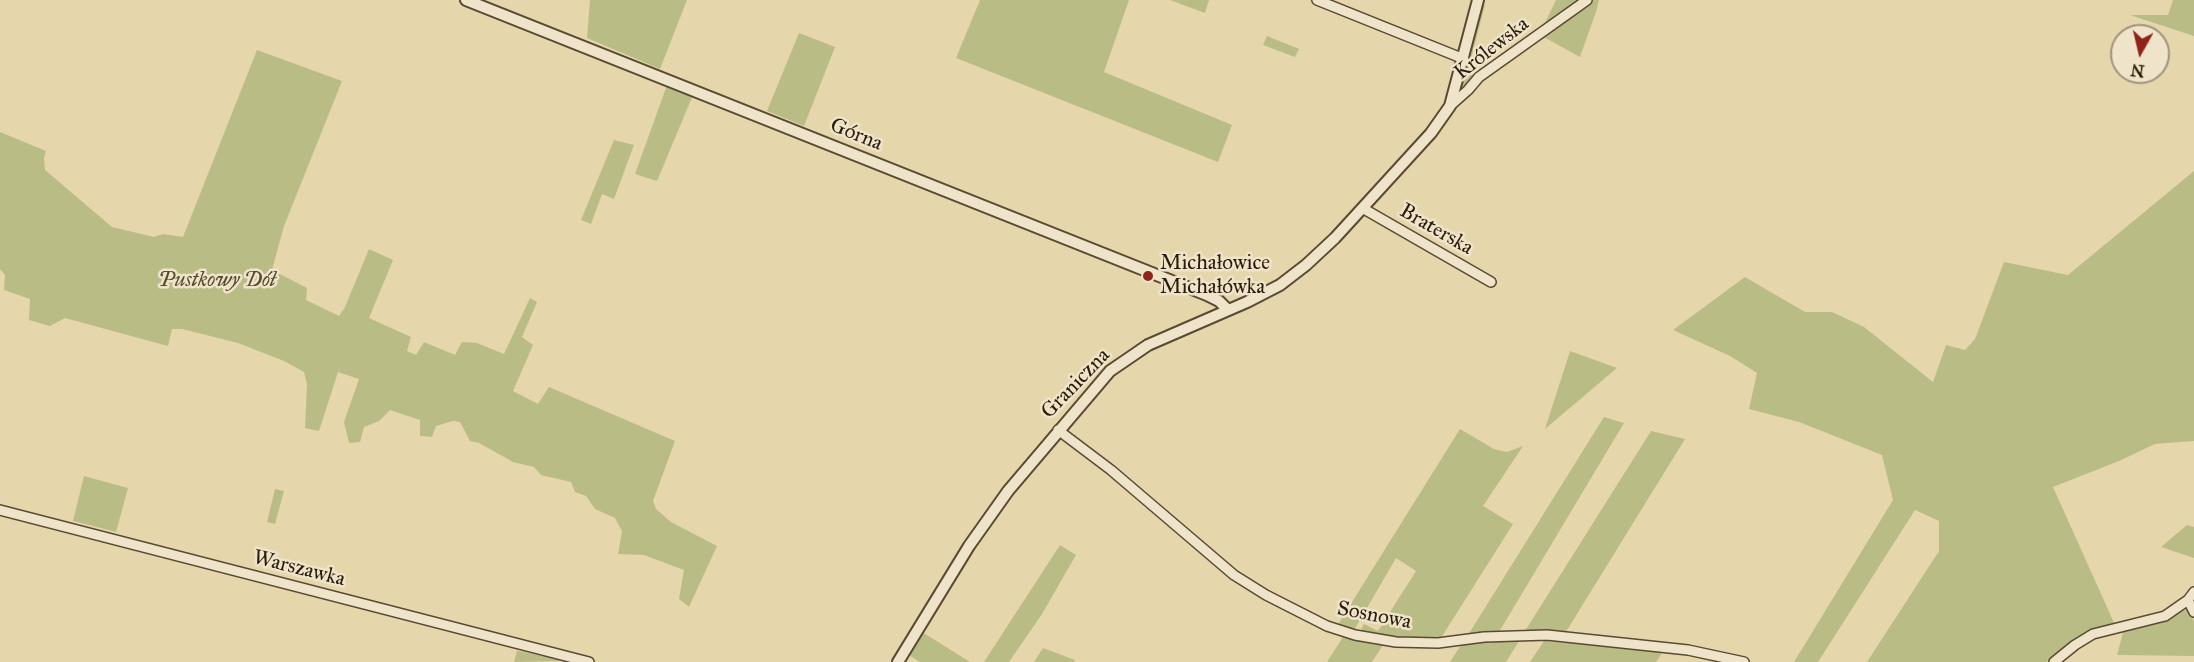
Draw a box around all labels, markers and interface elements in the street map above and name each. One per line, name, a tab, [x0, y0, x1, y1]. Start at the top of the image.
street label: Królewska	[1450, 12, 1534, 86]
north arrow	[2110, 24, 2170, 84]
text: N	[2130, 60, 2146, 81]
street label: Górna	[826, 113, 886, 157]
street label: Braterska	[1395, 199, 1477, 261]
place label: Michałowice Michałówka	[1160, 251, 1270, 301]
park label: Pustkowy Dół	[158, 268, 276, 294]
marker: Michałowice Michałówka	[1141, 269, 1155, 283]
street label: Graniczna	[1036, 344, 1116, 424]
street label: Warszawka	[250, 545, 348, 593]
street label: Sosnowa	[1335, 596, 1413, 636]

